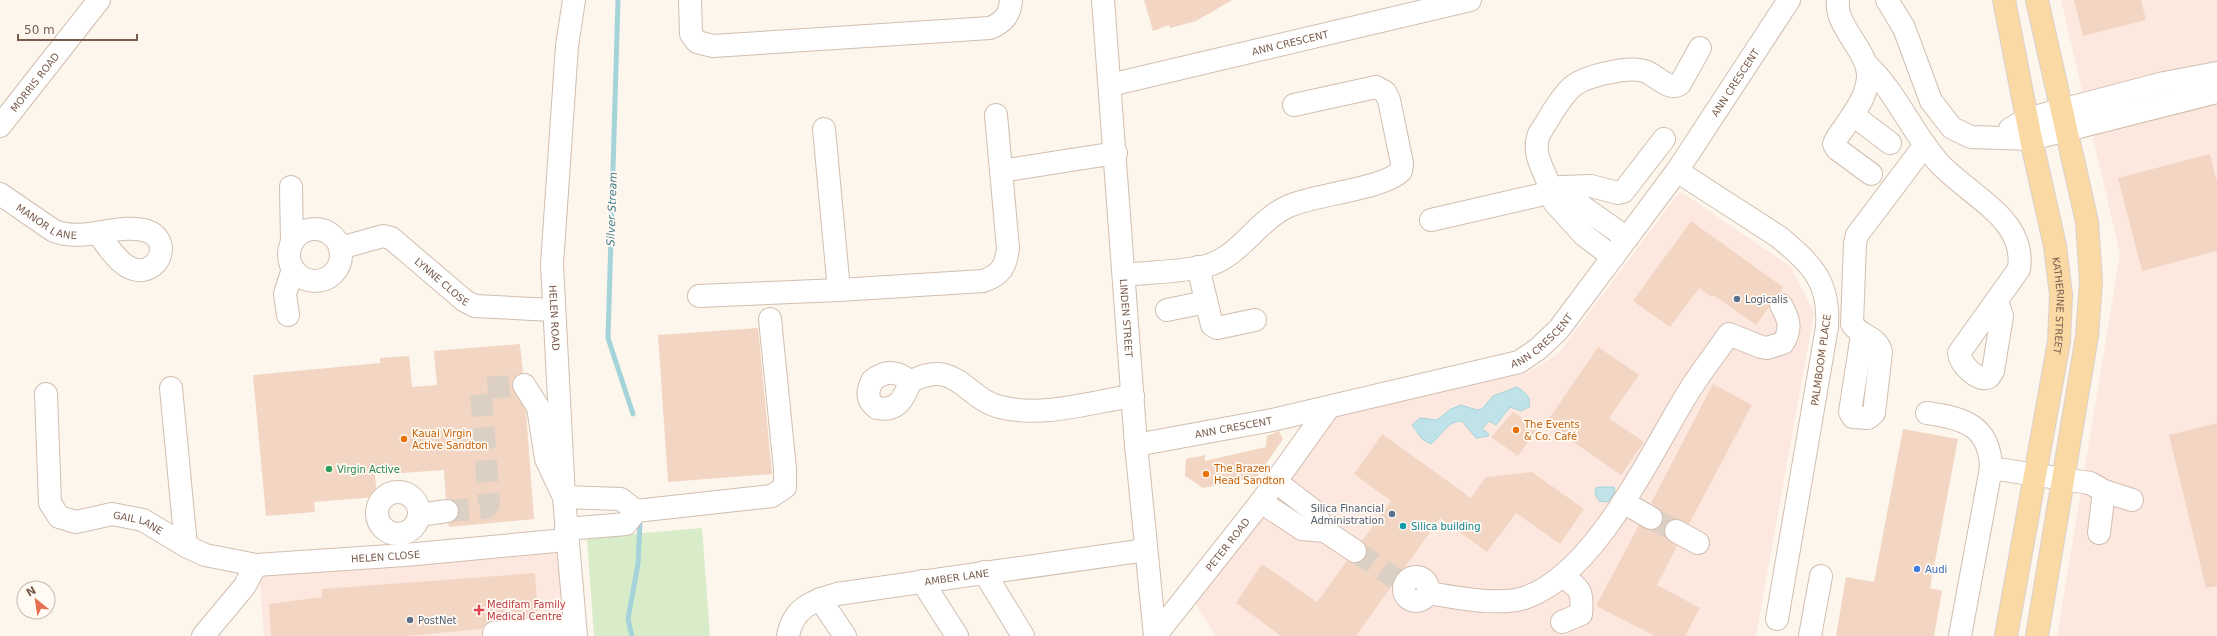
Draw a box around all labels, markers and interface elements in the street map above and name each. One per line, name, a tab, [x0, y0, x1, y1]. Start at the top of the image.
scale bar	[18, 16, 137, 42]
text: 50 m	[24, 23, 55, 37]
street label: ANN CRESCENT	[1251, 28, 1330, 57]
street label: ANN CRESCENT	[1709, 46, 1762, 118]
street label: MORRIS ROAD	[8, 50, 61, 114]
water label: Silver Stream	[604, 172, 620, 246]
street label: MANOR LANE	[14, 201, 77, 240]
street label: LYNNE CLOSE	[413, 255, 471, 308]
street label: KATHERINE STREET	[2051, 256, 2067, 356]
street label: LINDEN STREET	[1118, 278, 1135, 359]
street label: HELEN ROAD	[548, 285, 562, 351]
marker: Logicalis	[1732, 294, 1742, 304]
place label: Logicalis	[1745, 294, 1788, 305]
street label: ANN CRESCENT	[1510, 310, 1575, 369]
street label: PALMBOOM PLACE	[1809, 313, 1833, 407]
street label: ANN CRESCENT	[1194, 414, 1274, 440]
place label: The Events & Co. Café	[1523, 419, 1580, 442]
marker: The Events & Co. Café	[1511, 425, 1521, 435]
place label: Kauai Virgin Active Sandton	[412, 428, 488, 451]
marker: Kauai Virgin Active Sandton	[399, 434, 409, 444]
place label: The Brazen Head Sandton	[1213, 463, 1285, 486]
marker: Virgin Active	[324, 464, 334, 474]
place label: Virgin Active	[337, 464, 400, 475]
marker: The Brazen Head Sandton	[1201, 469, 1211, 479]
place label: Silica Financial Administration	[1311, 503, 1384, 526]
street label: GAIL LANE	[112, 509, 165, 536]
marker: Silica Financial Administration	[1387, 509, 1397, 519]
street label: PETER ROAD	[1203, 515, 1252, 573]
marker: Silica building	[1398, 521, 1408, 531]
place label: Silica building	[1411, 521, 1481, 532]
street label: HELEN CLOSE	[351, 548, 421, 564]
marker: Audi	[1912, 564, 1922, 574]
place label: Audi	[1925, 564, 1947, 575]
street label: AMBER LANE	[924, 567, 990, 587]
north arrow	[16, 580, 56, 620]
text: N	[24, 584, 38, 600]
place label: Medifam Family Medical Centre	[487, 599, 566, 622]
marker: Medifam Family Medical Centre	[474, 605, 484, 615]
marker: PostNet	[405, 615, 415, 625]
place label: PostNet	[418, 615, 457, 626]

